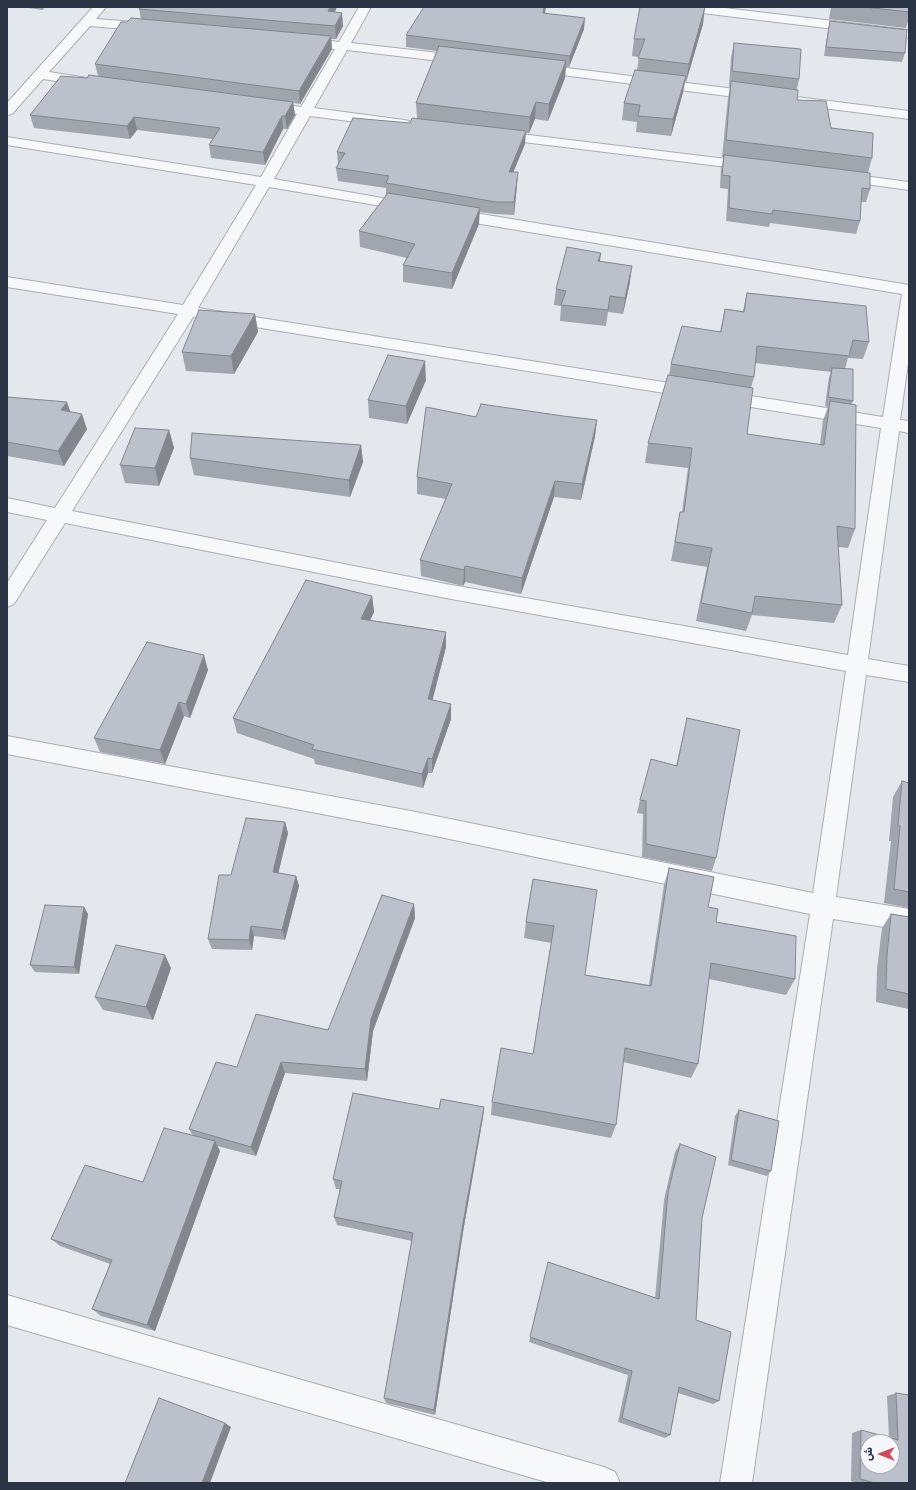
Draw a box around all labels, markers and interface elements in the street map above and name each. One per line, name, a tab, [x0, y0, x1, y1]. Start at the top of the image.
north arrow	[860, 1434, 900, 1474]
text: ش	[862, 1447, 875, 1461]

